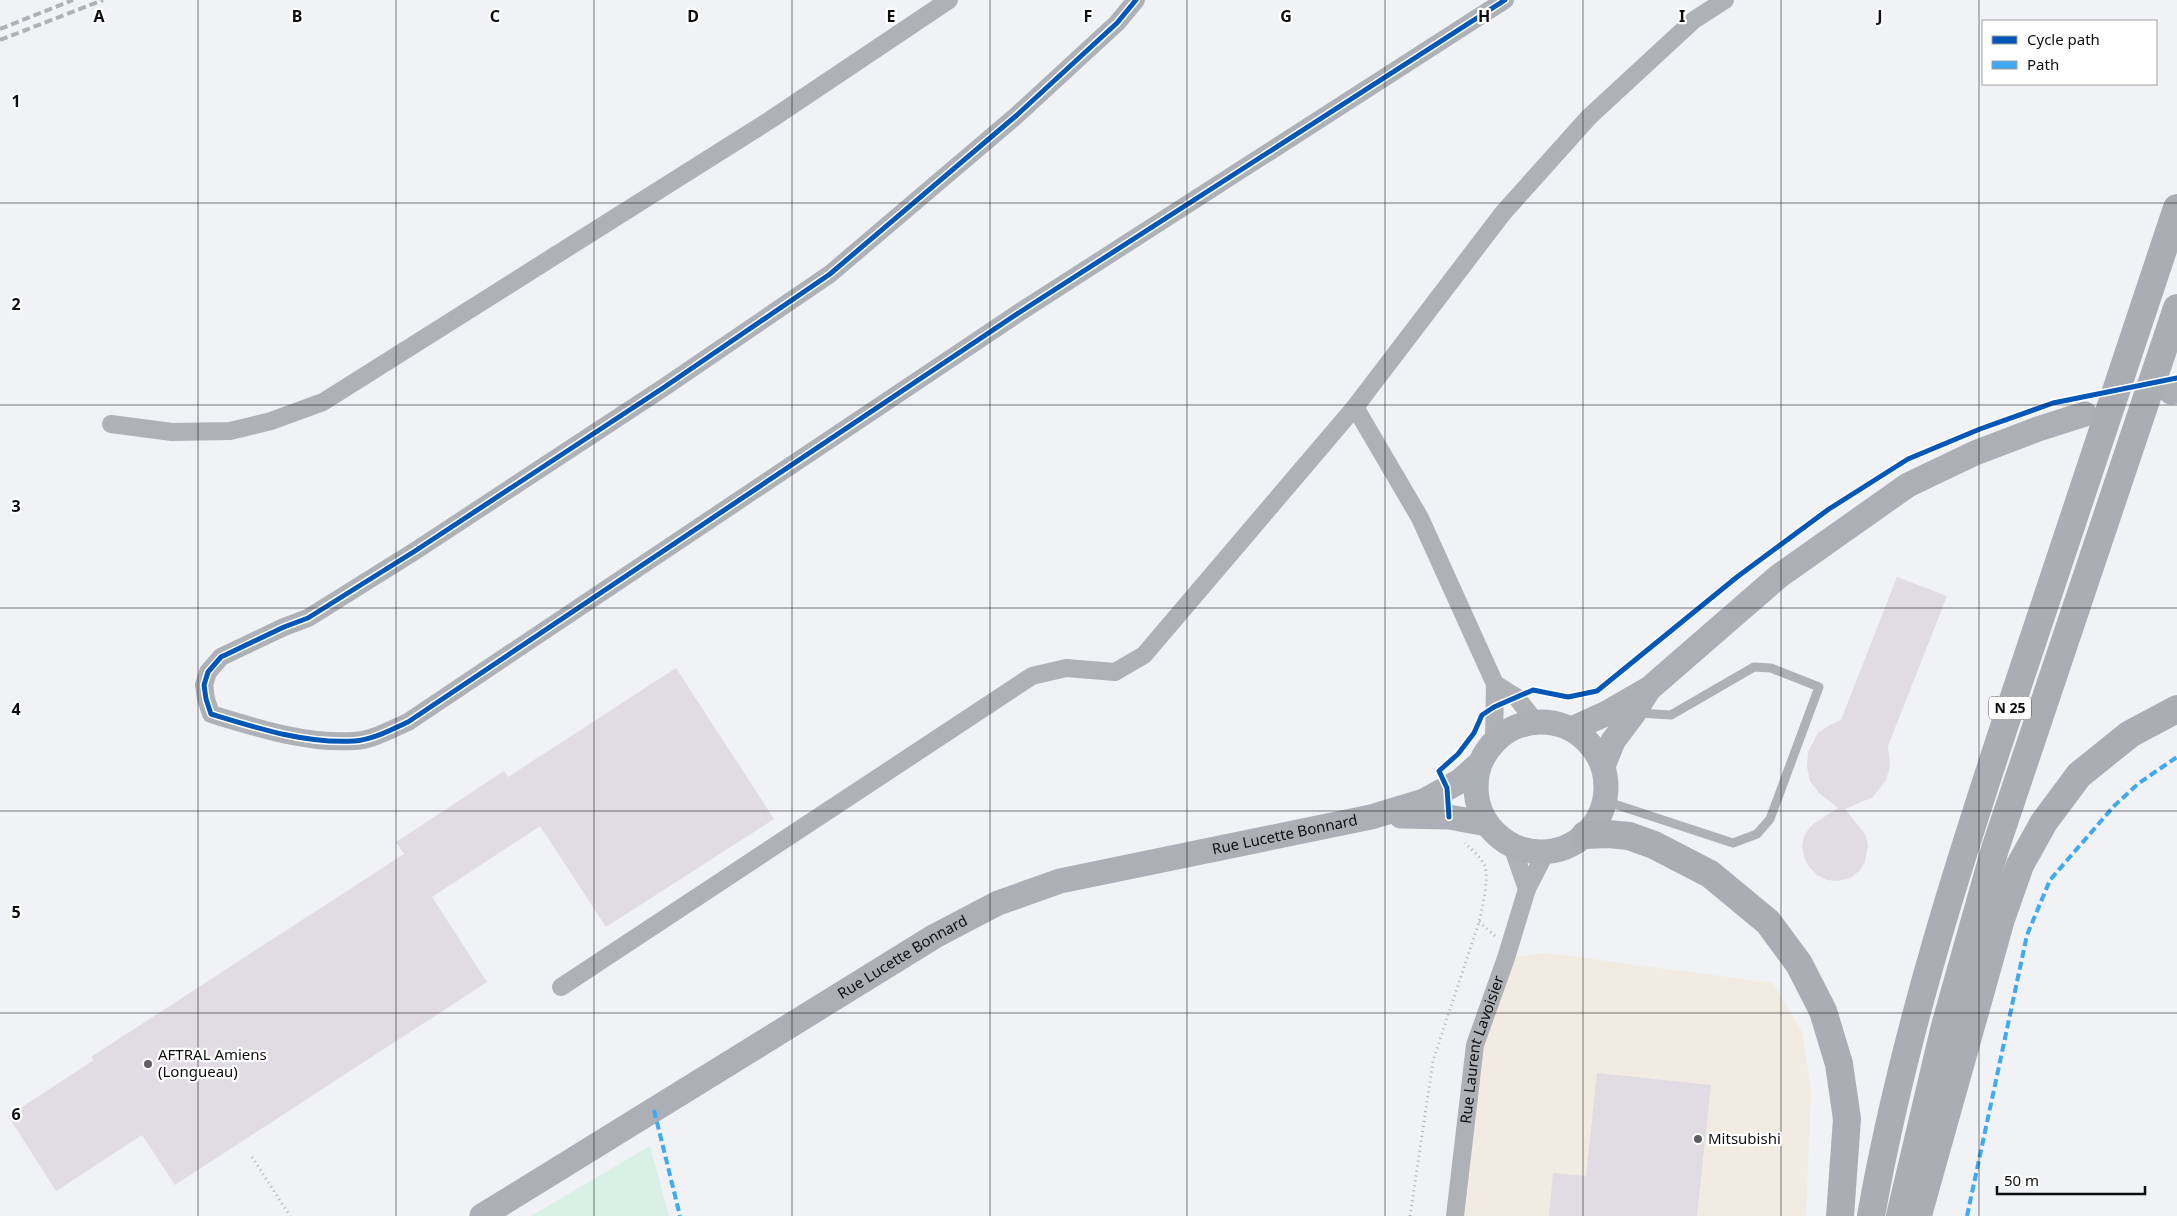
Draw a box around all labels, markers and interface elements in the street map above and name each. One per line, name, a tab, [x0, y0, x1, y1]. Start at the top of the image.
text: A	[93, 5, 105, 27]
text: B	[292, 5, 302, 27]
text: C	[490, 5, 500, 27]
text: D	[687, 5, 699, 27]
text: E	[887, 5, 896, 27]
text: F	[1084, 5, 1092, 27]
text: G	[1280, 5, 1292, 27]
text: H	[1478, 5, 1490, 27]
text: I	[1679, 5, 1685, 27]
text: J	[1875, 5, 1883, 27]
legend	[1982, 20, 2157, 85]
text: Cycle path	[2027, 29, 2100, 49]
text: Path	[2027, 54, 2059, 74]
text: 1	[11, 90, 21, 112]
text: 2	[11, 293, 21, 315]
text: 3	[11, 495, 21, 517]
road number: N 25	[1989, 696, 2031, 720]
text: 4	[11, 698, 21, 720]
street label: Rue Lucette Bonnard	[1210, 809, 1359, 858]
text: 5	[11, 901, 21, 923]
street label: Rue Lucette Bonnard	[833, 910, 971, 1003]
street label: Rue Laurent Lavoisier	[1455, 973, 1508, 1125]
place label: AFTRAL Amiens (Longueau)	[158, 1044, 267, 1081]
marker: AFTRAL Amiens (Longueau)	[142, 1058, 154, 1070]
text: 6	[11, 1103, 21, 1125]
place label: Mitsubishi	[1708, 1128, 1781, 1148]
marker: Mitsubishi	[1692, 1133, 1704, 1145]
scale bar	[1997, 1164, 2144, 1196]
text: 50 m	[2004, 1170, 2039, 1190]

